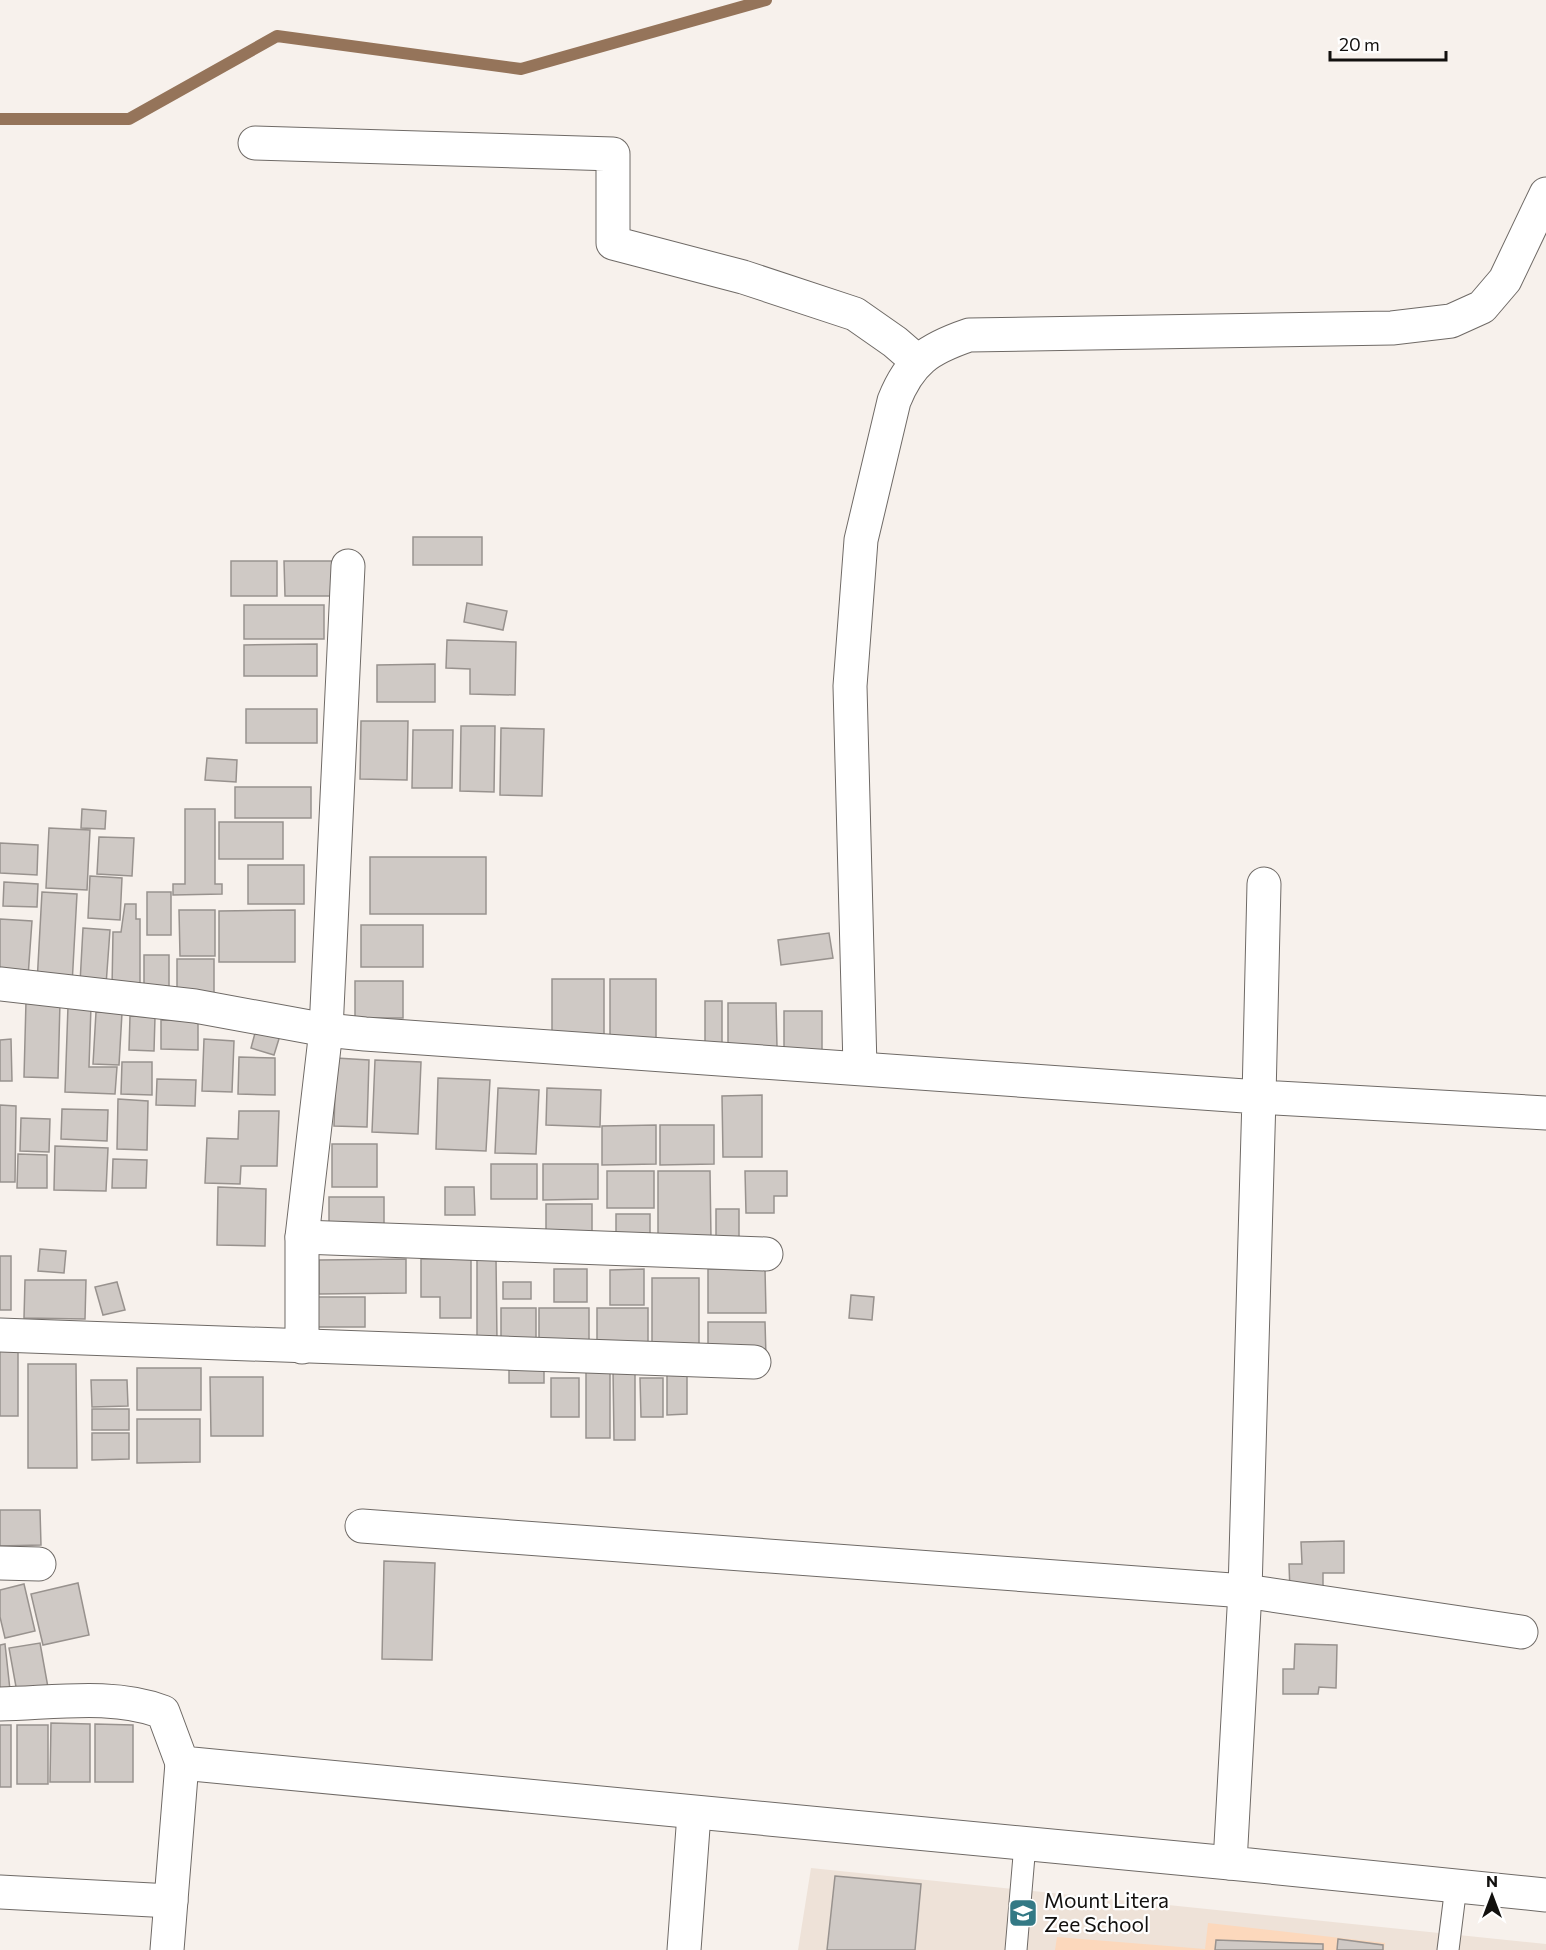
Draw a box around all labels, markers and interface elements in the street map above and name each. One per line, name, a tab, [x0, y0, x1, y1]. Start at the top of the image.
scale bar	[1330, 24, 1446, 62]
text: 20 m	[1339, 33, 1380, 55]
north arrow	[1462, 1866, 1522, 1926]
text: N	[1486, 1871, 1498, 1890]
place label: Mount Litera Zee School	[1044, 1887, 1169, 1936]
school or university icon: Mount Litera Zee School	[1007, 1897, 1039, 1929]

